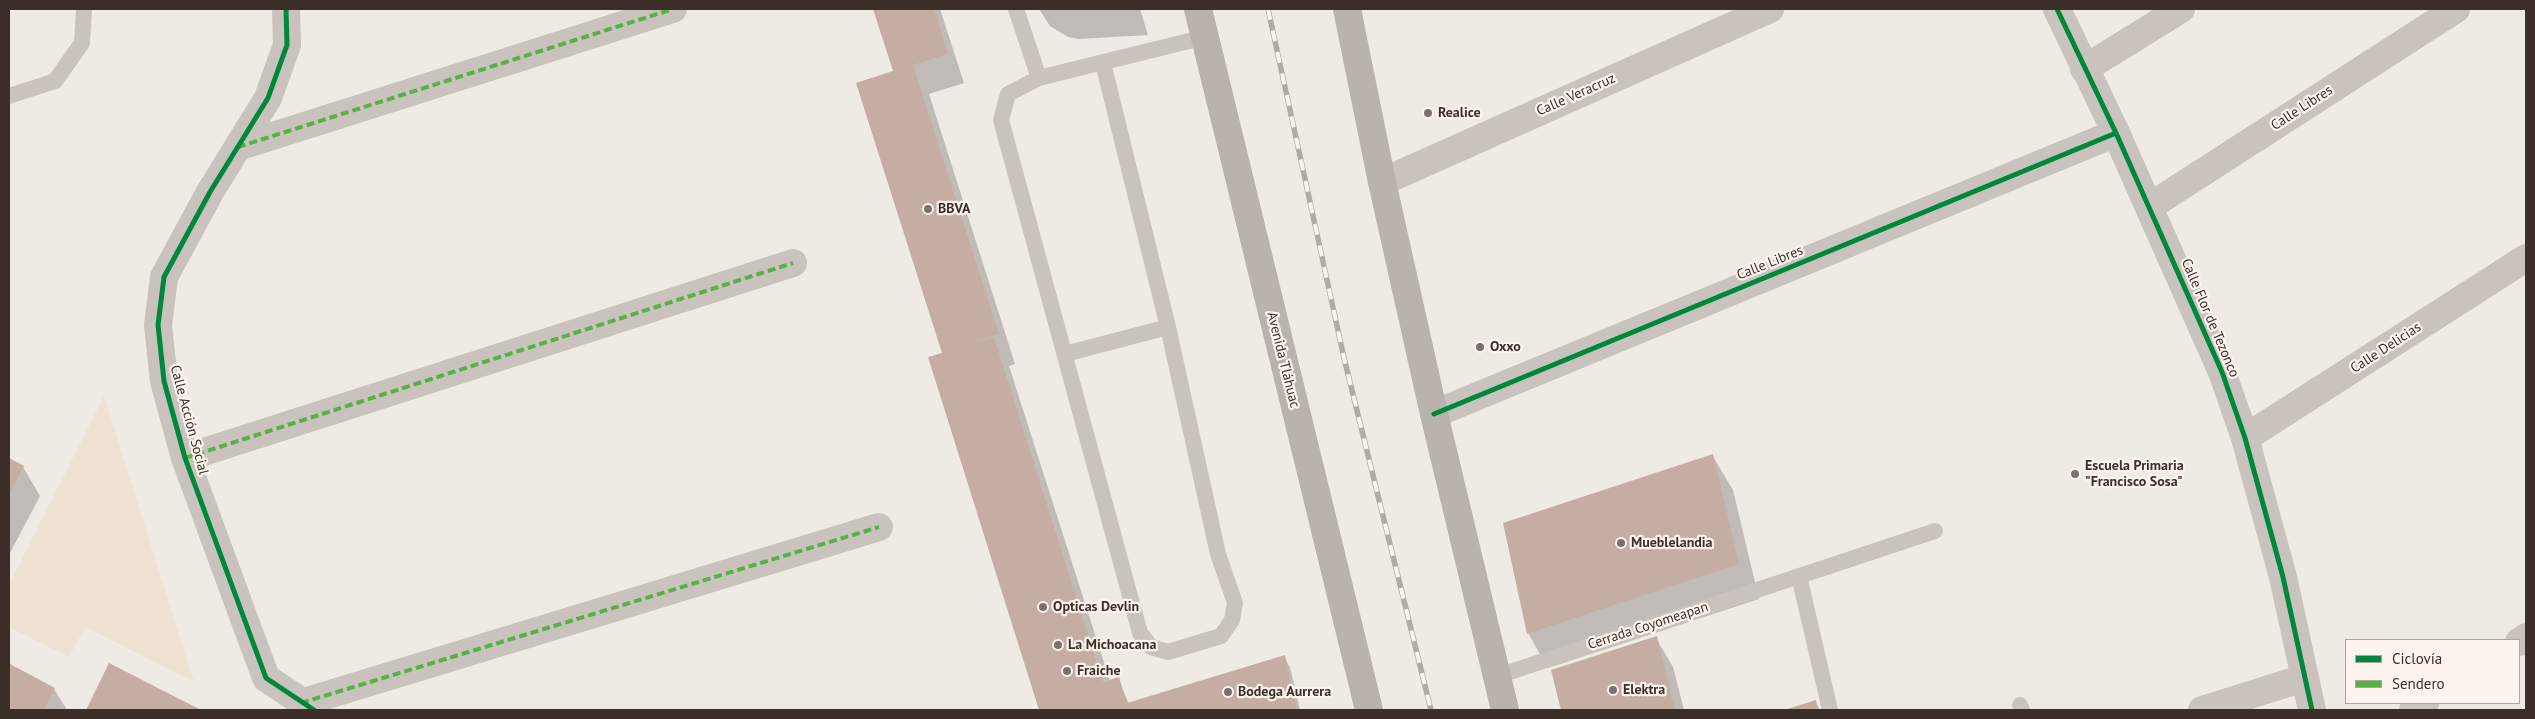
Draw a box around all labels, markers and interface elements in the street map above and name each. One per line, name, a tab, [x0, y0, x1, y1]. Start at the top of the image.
street label: Calle Veracruz	[1534, 70, 1618, 120]
street label: Calle Libres	[2268, 82, 2336, 134]
place label: Realice	[1438, 105, 1481, 121]
marker: Realice	[1422, 107, 1434, 119]
place label: BBVA	[938, 201, 970, 217]
marker: BBVA	[922, 203, 934, 215]
street label: Calle Libres	[1734, 242, 1806, 284]
street label: Calle Flor de Tezonco	[2177, 256, 2243, 380]
street label: Avenida Tláhuac	[1263, 310, 1303, 410]
street label: Calle Delicias	[2348, 319, 2424, 377]
place label: Oxxo	[1490, 339, 1521, 355]
marker: Oxxo	[1474, 341, 1486, 353]
street label: Calle Acción Social	[166, 363, 212, 477]
place label: Escuela Primaria "Francisco Sosa"	[2085, 458, 2184, 491]
marker: Escuela Primaria "Francisco Sosa"	[2069, 468, 2081, 480]
place label: Mueblelandia	[1631, 535, 1713, 551]
marker: Mueblelandia	[1615, 537, 1627, 549]
place label: Opticas Devlin	[1053, 599, 1139, 615]
street label: Cerrada Coyomeapan	[1586, 599, 1710, 653]
marker: Opticas Devlin	[1037, 601, 1049, 613]
place label: La Michoacana	[1068, 637, 1156, 653]
marker: La Michoacana	[1052, 639, 1064, 651]
legend	[2345, 639, 2520, 704]
text: Ciclovía	[2392, 649, 2442, 668]
place label: Fraiche	[1077, 663, 1121, 679]
marker: Fraiche	[1061, 665, 1073, 677]
text: Sendero	[2392, 674, 2445, 693]
place label: Elektra	[1623, 682, 1665, 698]
place label: Bodega Aurrera	[1238, 684, 1331, 700]
marker: Elektra	[1607, 684, 1619, 696]
marker: Bodega Aurrera	[1222, 686, 1234, 698]

